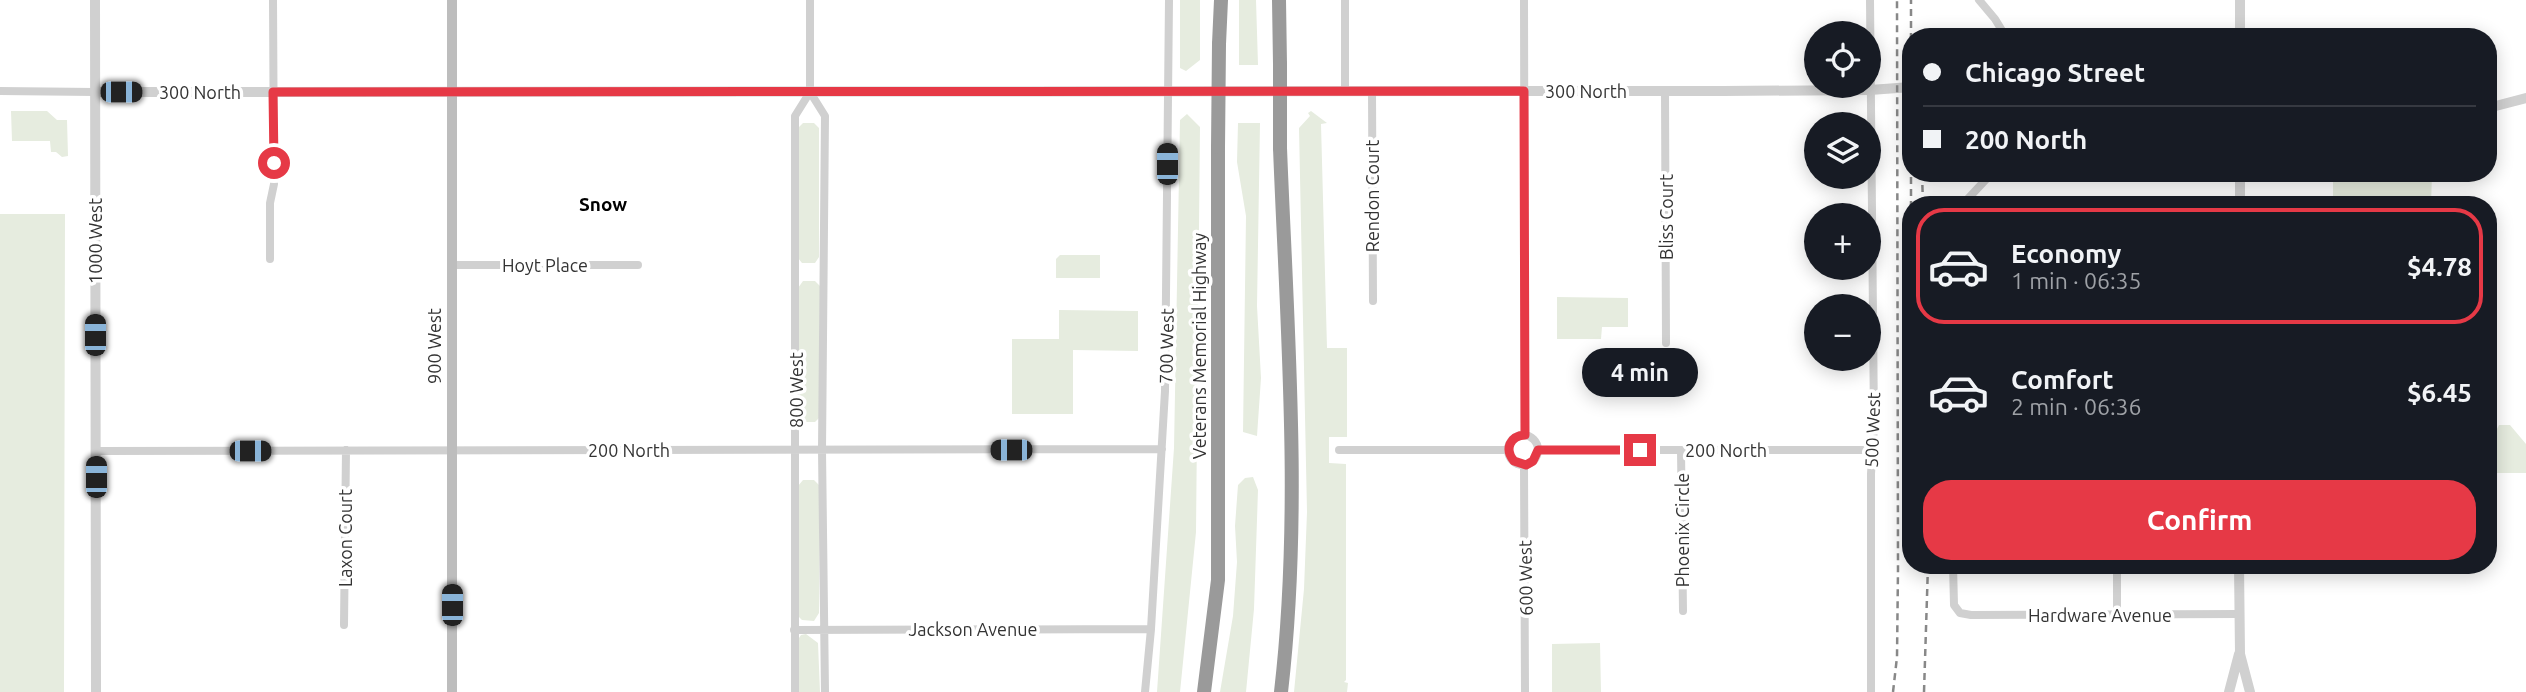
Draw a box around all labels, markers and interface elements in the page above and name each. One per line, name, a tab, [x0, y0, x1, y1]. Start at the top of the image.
map controls	[1804, 21, 1881, 371]
button: locate	[1804, 21, 1881, 98]
text: Chicago Street	[1965, 58, 2145, 87]
street label: 300 North	[1545, 81, 1627, 101]
car	[101, 82, 143, 103]
street label: 300 North	[159, 82, 241, 102]
button: layers	[1804, 112, 1881, 189]
text: 200 North	[1965, 125, 2087, 154]
street label: Rendon Court	[1362, 140, 1382, 252]
car	[1157, 143, 1178, 185]
route start	[258, 147, 290, 179]
street label: Bliss Court	[1656, 174, 1676, 260]
district label: Snow	[579, 193, 627, 215]
street label: 1000 West	[85, 198, 105, 284]
button: +	[1804, 203, 1881, 280]
street label: Veterans Memorial Highway	[1189, 233, 1209, 459]
icon: car	[1927, 235, 1990, 298]
text: Economy	[2011, 239, 2121, 268]
text: $4.78	[2407, 252, 2472, 281]
street label: Hoyt Place	[502, 255, 588, 275]
text: 1 min · 06:35	[2011, 268, 2142, 293]
button: −	[1804, 294, 1881, 371]
street label: 900 West	[424, 308, 444, 384]
street label: 700 West	[1155, 308, 1177, 384]
car	[85, 314, 106, 356]
callout: 4 min	[1582, 349, 1698, 398]
street label: 800 West	[786, 352, 806, 428]
text: 4 min	[1611, 360, 1669, 385]
icon: car	[1927, 361, 1990, 424]
text: Comfort	[2011, 365, 2114, 394]
text: $6.45	[2407, 378, 2472, 407]
street label: 500 West	[1861, 392, 1883, 468]
text: 2 min · 06:36	[2011, 394, 2142, 419]
route end	[1624, 434, 1656, 466]
street label: 200 North	[588, 440, 670, 460]
car	[991, 440, 1033, 461]
street label: 200 North	[1685, 440, 1767, 460]
car	[230, 441, 272, 462]
car	[86, 456, 107, 498]
street label: Phoenix Circle	[1672, 473, 1692, 587]
button: Confirm	[1923, 480, 2476, 560]
street label: Laxon Court	[335, 489, 355, 587]
street label: 600 West	[1514, 540, 1536, 616]
car	[442, 584, 463, 626]
street label: Hardware Avenue	[2028, 605, 2172, 625]
street label: Jackson Avenue	[909, 619, 1037, 639]

